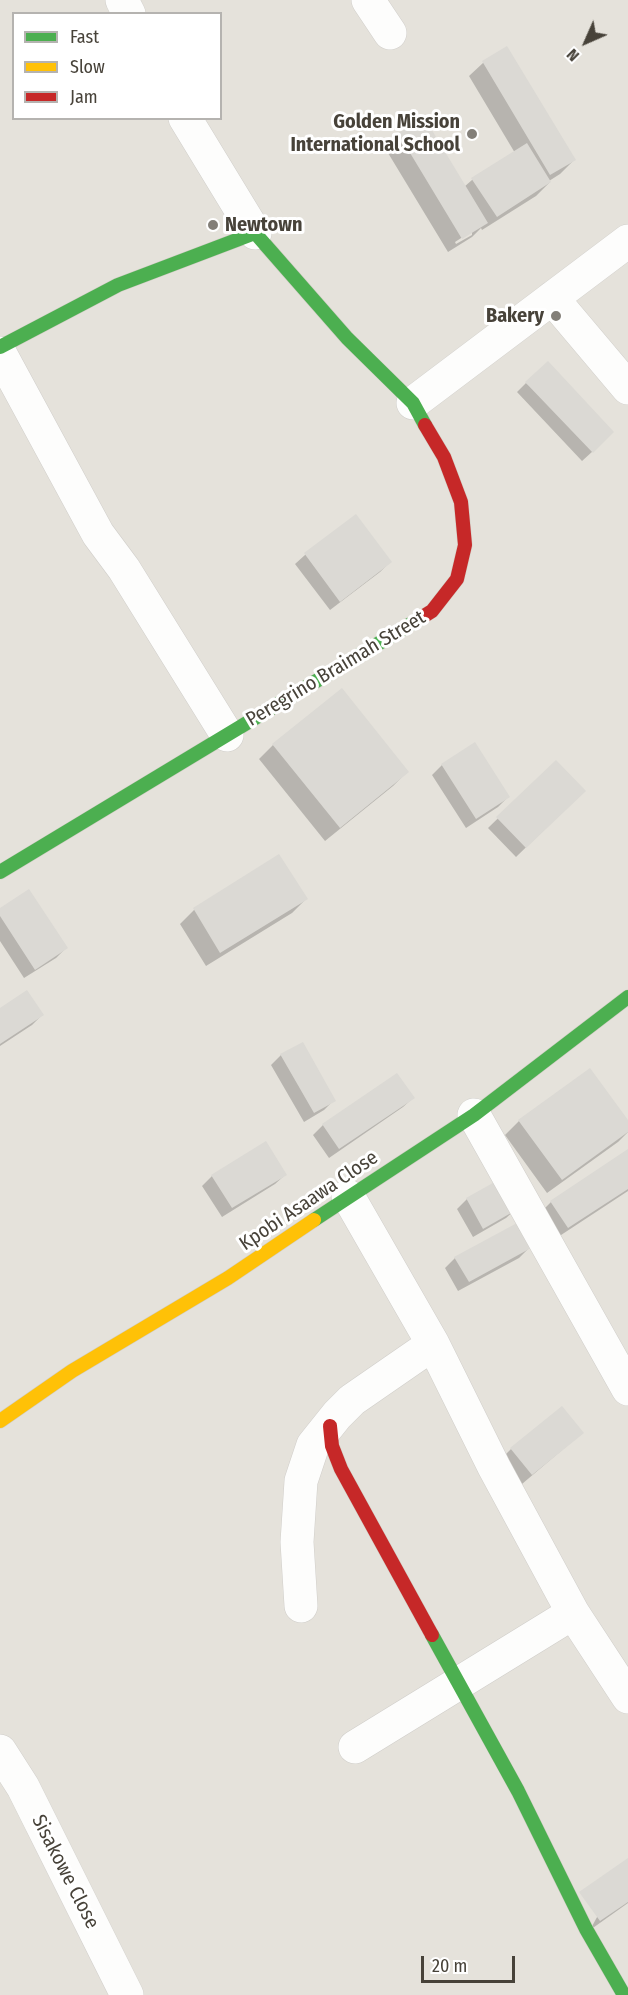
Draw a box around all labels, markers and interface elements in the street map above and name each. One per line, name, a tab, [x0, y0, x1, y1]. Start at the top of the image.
legend	[12, 12, 222, 120]
north arrow	[556, 12, 616, 72]
text: Fast	[70, 26, 99, 48]
text: N	[563, 45, 583, 65]
text: Slow	[70, 56, 105, 78]
text: Jam	[70, 86, 98, 108]
place label: Golden Mission International School	[290, 110, 460, 157]
marker: Golden Mission International School	[465, 127, 479, 141]
place label: Newtown	[225, 213, 302, 237]
marker: Newtown	[206, 218, 220, 232]
place label: Bakery	[486, 304, 544, 328]
marker: Bakery	[549, 309, 563, 323]
street label: Peregrino Braimah Street	[242, 606, 430, 732]
street label: Kpobi Asaawa Close	[235, 1146, 383, 1256]
street label: Sisakowe Close	[26, 1811, 104, 1933]
scale bar	[424, 1944, 518, 1982]
text: 20 m	[432, 1955, 467, 1977]

